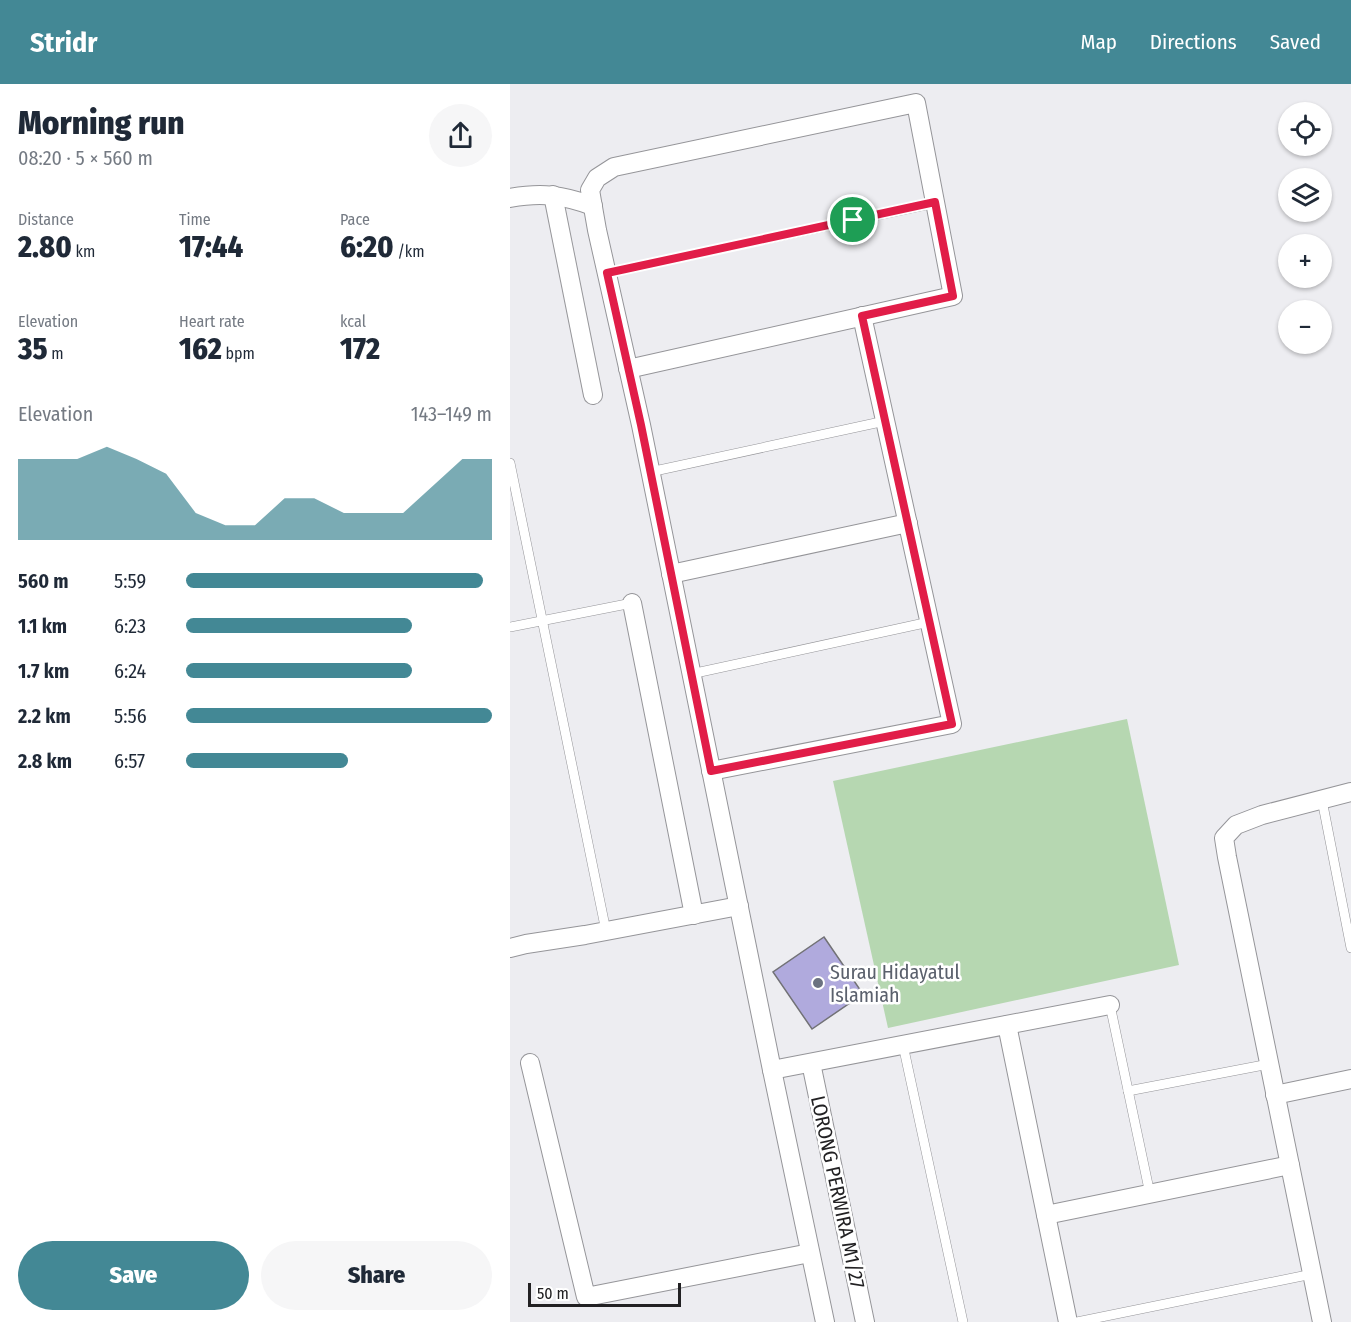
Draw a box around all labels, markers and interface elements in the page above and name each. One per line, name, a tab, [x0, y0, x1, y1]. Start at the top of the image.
text: Stridr	[30, 26, 97, 59]
text: Map	[1080, 29, 1117, 55]
text: Directions	[1150, 29, 1237, 55]
text: Saved	[1270, 29, 1321, 55]
map controls	[1278, 102, 1332, 354]
button: locate	[1278, 102, 1332, 156]
text: Morning run	[18, 103, 185, 143]
button: share	[429, 104, 492, 167]
text: 08:20 · 5 × 560 m	[18, 146, 153, 170]
button: layers	[1278, 168, 1332, 222]
pin	[827, 194, 878, 245]
icon: arrive	[836, 203, 869, 236]
text: Distance	[18, 210, 74, 229]
text: Time	[179, 210, 211, 229]
text: Pace	[340, 210, 370, 229]
text: 2.80	[18, 229, 72, 265]
text: 17:44	[179, 229, 243, 265]
text: 6:20	[340, 229, 394, 265]
button: +	[1278, 234, 1332, 288]
text: km	[72, 242, 95, 261]
text: /km	[394, 242, 425, 261]
button: −	[1278, 300, 1332, 354]
text: Elevation	[18, 312, 78, 331]
text: Heart rate	[179, 312, 245, 331]
text: kcal	[340, 312, 366, 331]
text: 35	[18, 331, 47, 367]
text: 162	[179, 331, 222, 367]
text: 172	[340, 331, 380, 367]
text: m	[47, 344, 64, 363]
text: bpm	[222, 344, 255, 363]
text: Elevation	[18, 402, 93, 426]
text: 143–149 m	[411, 402, 492, 426]
text: 560 m	[18, 569, 69, 593]
text: 5:59	[114, 569, 146, 593]
text: 1.1 km	[18, 614, 67, 638]
text: 6:23	[114, 614, 146, 638]
text: 1.7 km	[18, 659, 69, 683]
text: 6:24	[114, 659, 146, 683]
text: 2.2 km	[18, 704, 71, 728]
text: 5:56	[114, 704, 147, 728]
text: 2.8 km	[18, 749, 72, 773]
text: 6:57	[114, 749, 145, 773]
place label: Surau Hidayatul Islamiah	[830, 960, 960, 1007]
marker: Surau Hidayatul Islamiah	[811, 976, 825, 990]
street label: LORONG PERWIRA M1/27	[806, 1094, 870, 1290]
button: Save	[18, 1241, 249, 1310]
button: Share	[261, 1241, 492, 1310]
scale bar	[528, 1280, 681, 1308]
text: 50 m	[537, 1284, 569, 1303]

